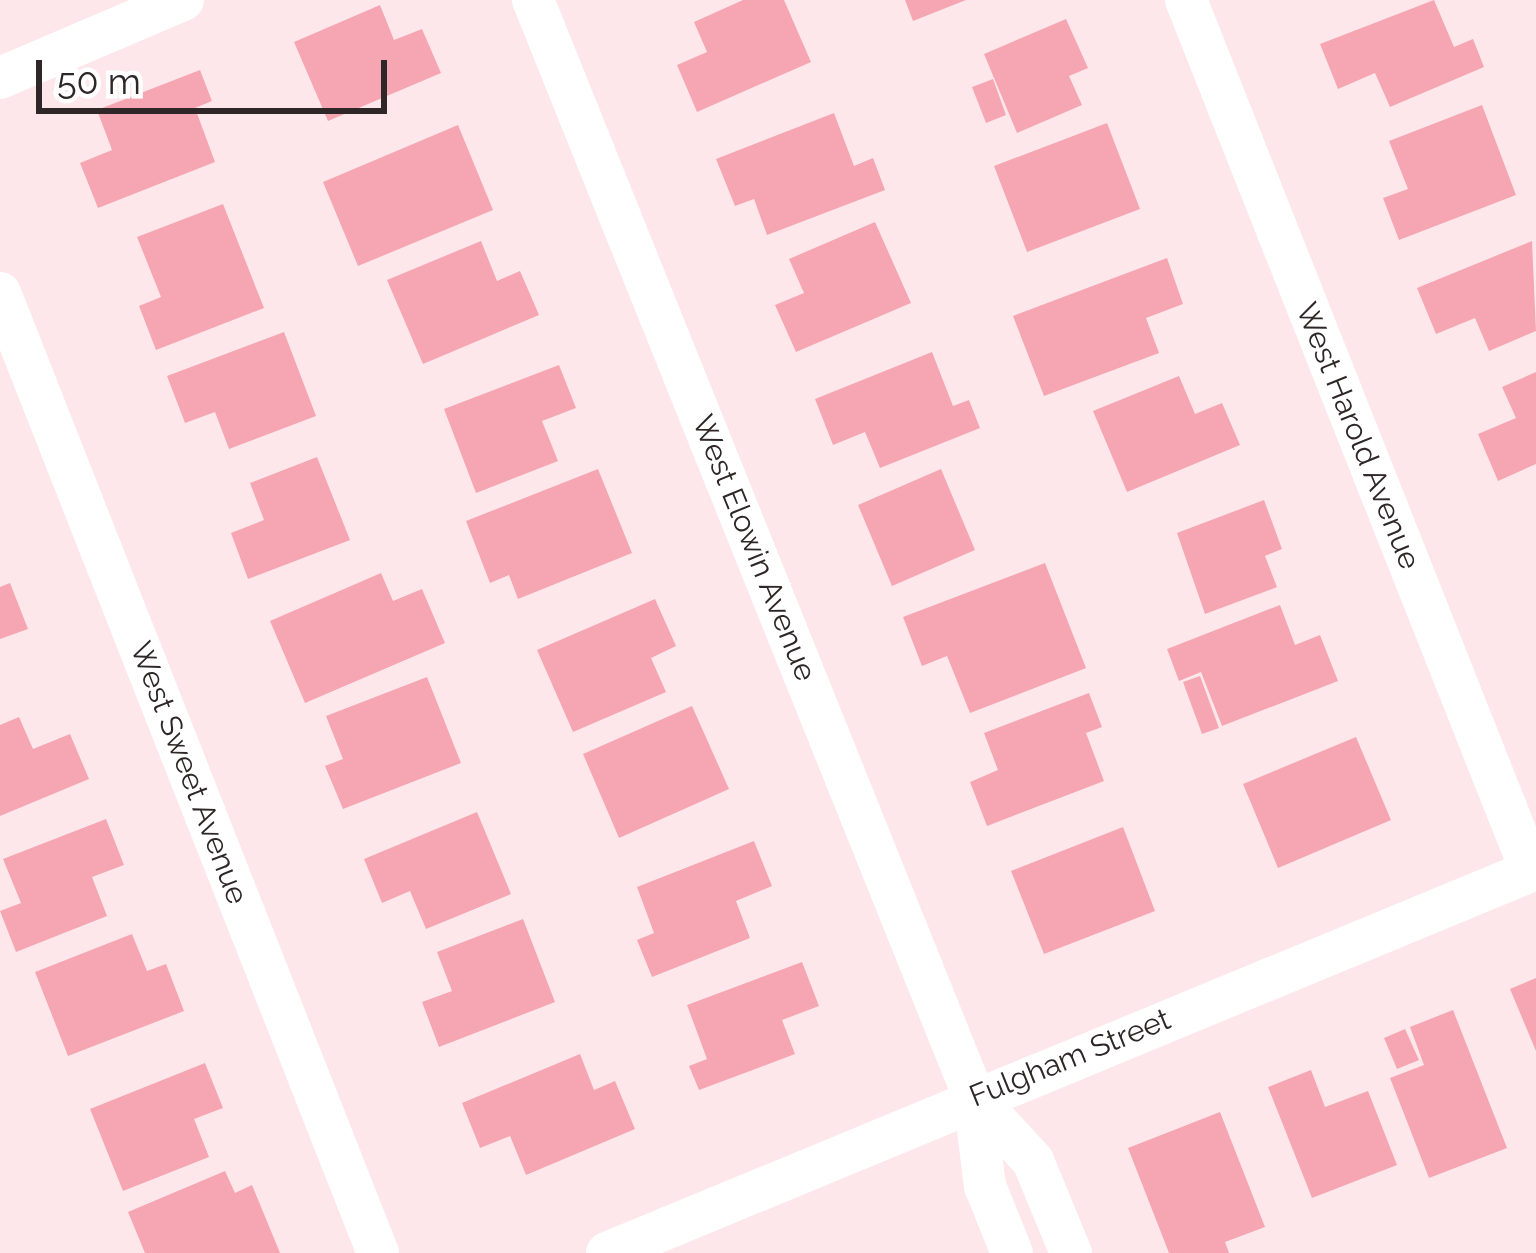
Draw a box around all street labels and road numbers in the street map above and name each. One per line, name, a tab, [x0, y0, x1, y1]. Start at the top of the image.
street label: West Harold Avenue	[1288, 297, 1428, 575]
street label: West Elowin Avenue	[684, 409, 824, 687]
street label: West Sweet Avenue	[122, 636, 256, 910]
street label: Fulgham Street	[964, 1001, 1176, 1115]

